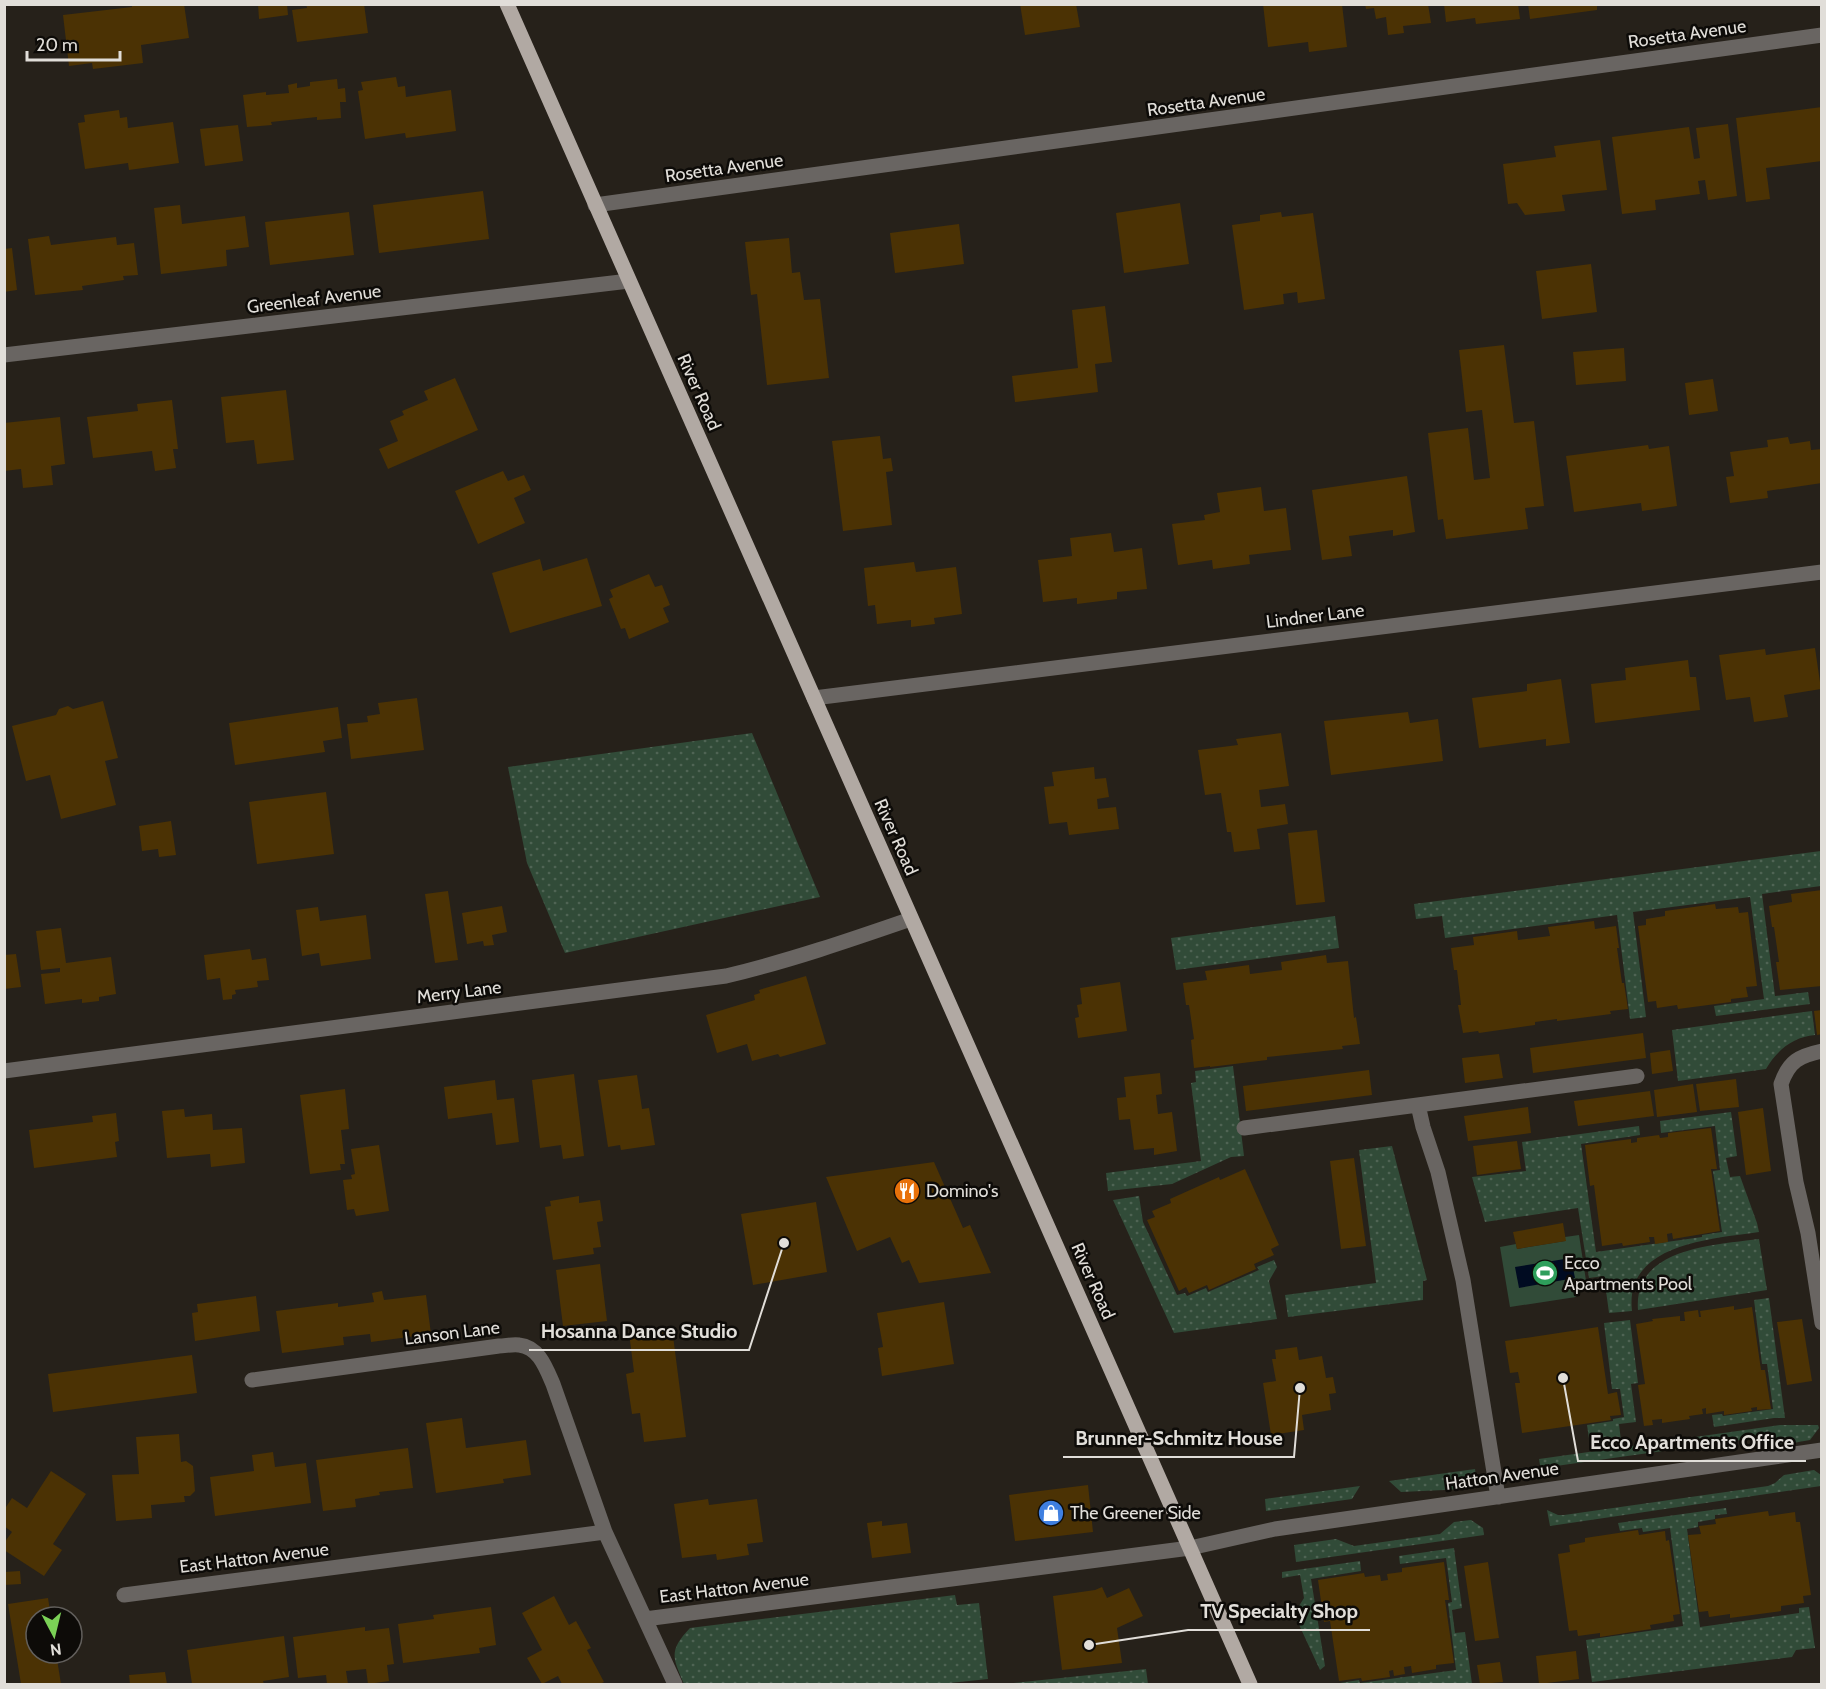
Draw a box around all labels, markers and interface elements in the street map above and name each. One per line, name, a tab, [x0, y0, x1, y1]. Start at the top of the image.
street label: Rosetta Avenue	[1627, 15, 1747, 53]
scale bar	[27, 24, 120, 62]
text: 20 m	[36, 34, 78, 56]
street label: Rosetta Avenue	[1146, 83, 1266, 121]
street label: Rosetta Avenue	[664, 149, 784, 187]
street label: Greenleaf Avenue	[246, 280, 382, 318]
street label: River Road	[672, 350, 726, 434]
street label: Lindner Lane	[1265, 599, 1365, 633]
street label: River Road	[869, 795, 923, 879]
street label: Merry Lane	[415, 976, 503, 1008]
restaurant icon: Domino's	[892, 1176, 922, 1206]
place label: Domino's	[926, 1180, 998, 1202]
street label: River Road	[1066, 1239, 1120, 1323]
place label: Ecco Apartments Pool	[1564, 1252, 1693, 1295]
sports icon: Ecco Apartments Pool	[1530, 1258, 1560, 1288]
callout: Hosanna Dance Studio	[529, 1312, 749, 1350]
street label: Lanson Lane	[403, 1316, 501, 1350]
text: Hosanna Dance Studio	[541, 1319, 737, 1343]
callout: Brunner-Schmitz House	[1063, 1419, 1294, 1457]
callout: Ecco Apartments Office	[1578, 1423, 1806, 1461]
text: Brunner-Schmitz House	[1075, 1426, 1283, 1450]
text: Ecco Apartments Office	[1590, 1430, 1794, 1454]
street label: Hatton Avenue	[1444, 1457, 1560, 1495]
shop icon: The Greener Side	[1036, 1498, 1066, 1528]
place label: The Greener Side	[1070, 1502, 1201, 1524]
street label: East Hatton Avenue	[178, 1538, 330, 1578]
street label: East Hatton Avenue	[658, 1568, 810, 1608]
callout: TV Specialty Shop	[1188, 1592, 1370, 1630]
text: TV Specialty Shop	[1200, 1599, 1358, 1623]
north arrow	[24, 1605, 84, 1665]
text: N	[49, 1639, 63, 1660]

